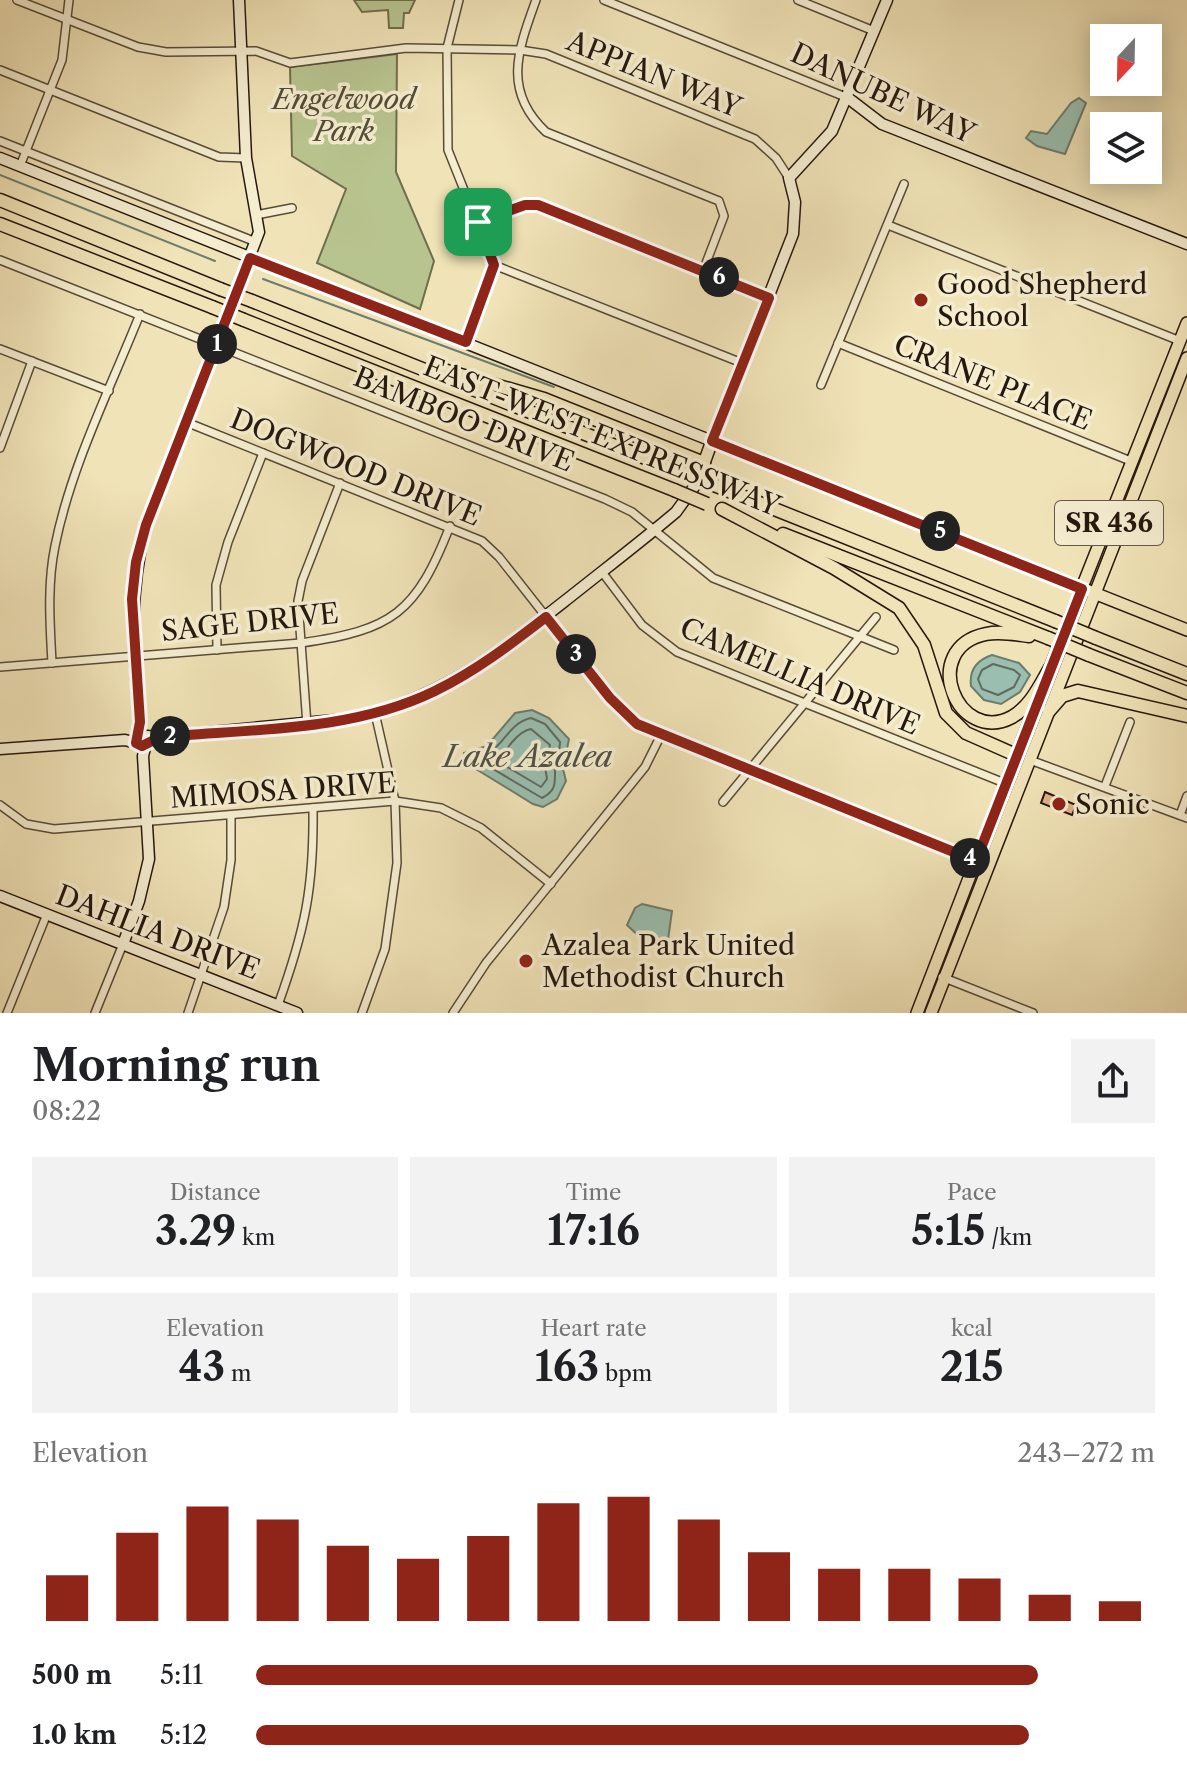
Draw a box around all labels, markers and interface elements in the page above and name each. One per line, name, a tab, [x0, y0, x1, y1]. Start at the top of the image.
street label: APPIAN WAY	[561, 23, 747, 125]
north arrow	[1090, 24, 1162, 96]
map controls	[1090, 24, 1162, 184]
street label: DANUBE WAY	[785, 35, 982, 151]
park label: Engelwood Park	[270, 82, 419, 148]
button: layers	[1090, 112, 1162, 184]
pin	[444, 188, 512, 256]
icon: arrive	[456, 200, 500, 244]
pin: 6	[699, 257, 739, 297]
text: 6	[712, 263, 726, 290]
place label: Good Shepherd School	[937, 267, 1147, 333]
marker: Good Shepherd School	[912, 291, 930, 309]
pin: 1	[197, 324, 237, 364]
street label: CRANE PLACE	[889, 327, 1097, 437]
text: 1	[212, 330, 222, 357]
street label: EAST-WEST EXPRESSWAY	[419, 349, 786, 524]
street label: BAMBOO DRIVE	[349, 359, 579, 479]
street label: DOGWOOD DRIVE	[226, 401, 486, 533]
road number: SR 436	[1055, 501, 1163, 545]
pin: 5	[920, 511, 960, 551]
text: 5	[934, 517, 946, 544]
street label: SAGE DRIVE	[160, 596, 340, 648]
street label: CAMELLIA DRIVE	[675, 610, 925, 742]
pin: 3	[556, 634, 596, 674]
text: 3	[570, 640, 582, 667]
pin: 2	[150, 716, 190, 756]
text: 2	[164, 722, 177, 749]
water label: Lake Azalea	[441, 738, 613, 775]
street label: MIMOSA DRIVE	[169, 765, 397, 815]
place label: Sonic	[1075, 787, 1150, 821]
marker: Sonic	[1050, 795, 1068, 813]
pin: 4	[950, 838, 990, 878]
text: 4	[963, 844, 977, 871]
street label: DAHLIA DRIVE	[51, 878, 265, 986]
place label: Azalea Park United Methodist Church	[541, 928, 795, 994]
marker: Azalea Park United Methodist Church	[517, 952, 535, 970]
text: Morning run	[32, 1038, 321, 1092]
button: share	[1071, 1039, 1155, 1123]
text: 08:22	[32, 1095, 101, 1127]
text: Distance	[170, 1179, 261, 1206]
text: Time	[566, 1179, 621, 1206]
text: Pace	[947, 1179, 997, 1206]
text: 3.29	[155, 1206, 236, 1255]
text: 17:16	[547, 1206, 640, 1255]
text: 5:15	[911, 1206, 985, 1255]
text: km	[236, 1224, 275, 1251]
text: /km	[985, 1224, 1032, 1251]
text: Elevation	[166, 1315, 264, 1342]
text: Heart rate	[540, 1315, 647, 1342]
text: kcal	[951, 1315, 993, 1342]
text: 43	[179, 1342, 225, 1391]
text: 163	[535, 1342, 599, 1391]
text: 215	[940, 1342, 1004, 1391]
text: m	[225, 1360, 252, 1387]
text: bpm	[599, 1360, 652, 1387]
text: Elevation	[32, 1437, 148, 1469]
text: 243–272 m	[1018, 1437, 1155, 1469]
text: 500 m	[32, 1659, 112, 1691]
text: 5:11	[160, 1659, 203, 1691]
text: 1.0 km	[32, 1719, 117, 1751]
text: 5:12	[160, 1719, 207, 1751]

